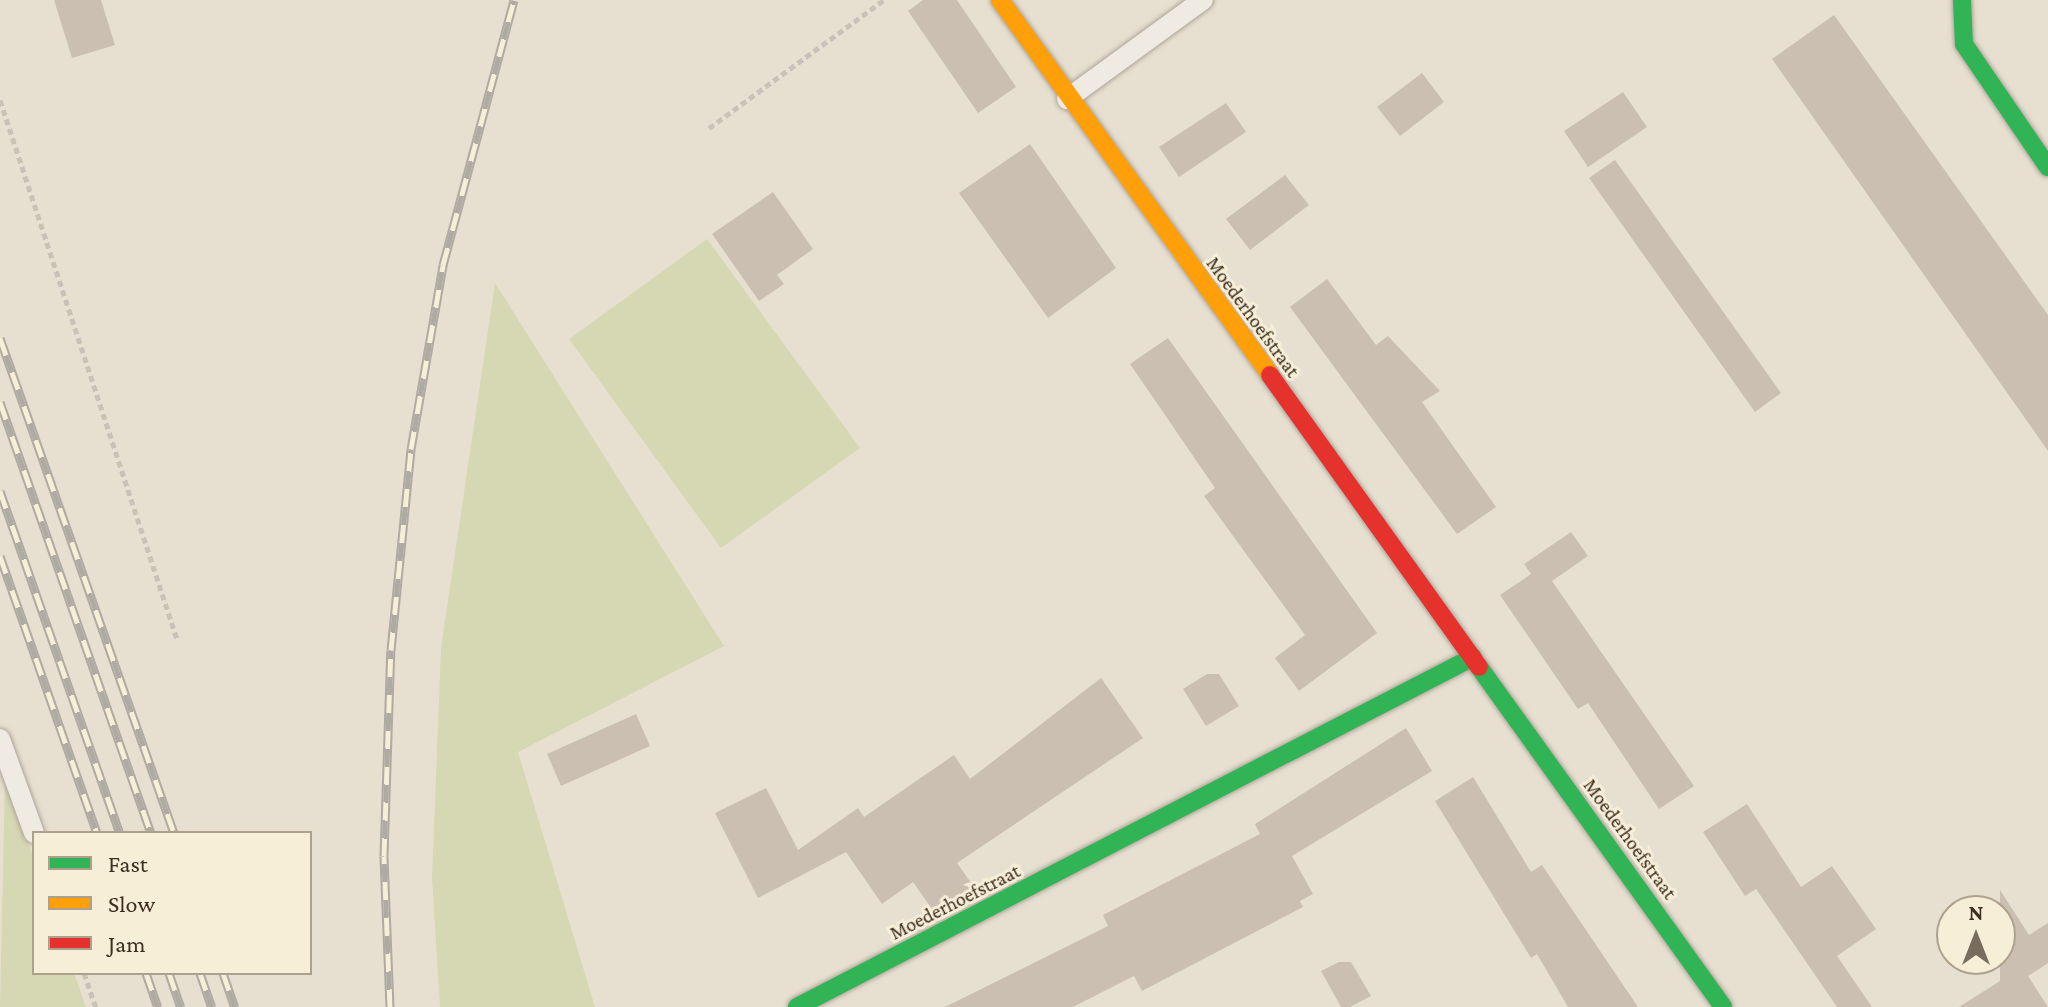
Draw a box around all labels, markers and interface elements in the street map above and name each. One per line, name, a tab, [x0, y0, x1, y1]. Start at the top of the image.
street label: Moederhoefstraat	[1201, 252, 1305, 382]
street label: Moederhoefstraat	[1578, 774, 1682, 904]
legend	[32, 831, 312, 975]
text: Fast	[108, 850, 148, 877]
street label: Moederhoefstraat	[886, 859, 1024, 945]
text: Slow	[108, 890, 155, 917]
north arrow	[1936, 895, 2016, 975]
text: N	[1969, 900, 1984, 925]
text: Jam	[108, 930, 146, 957]

